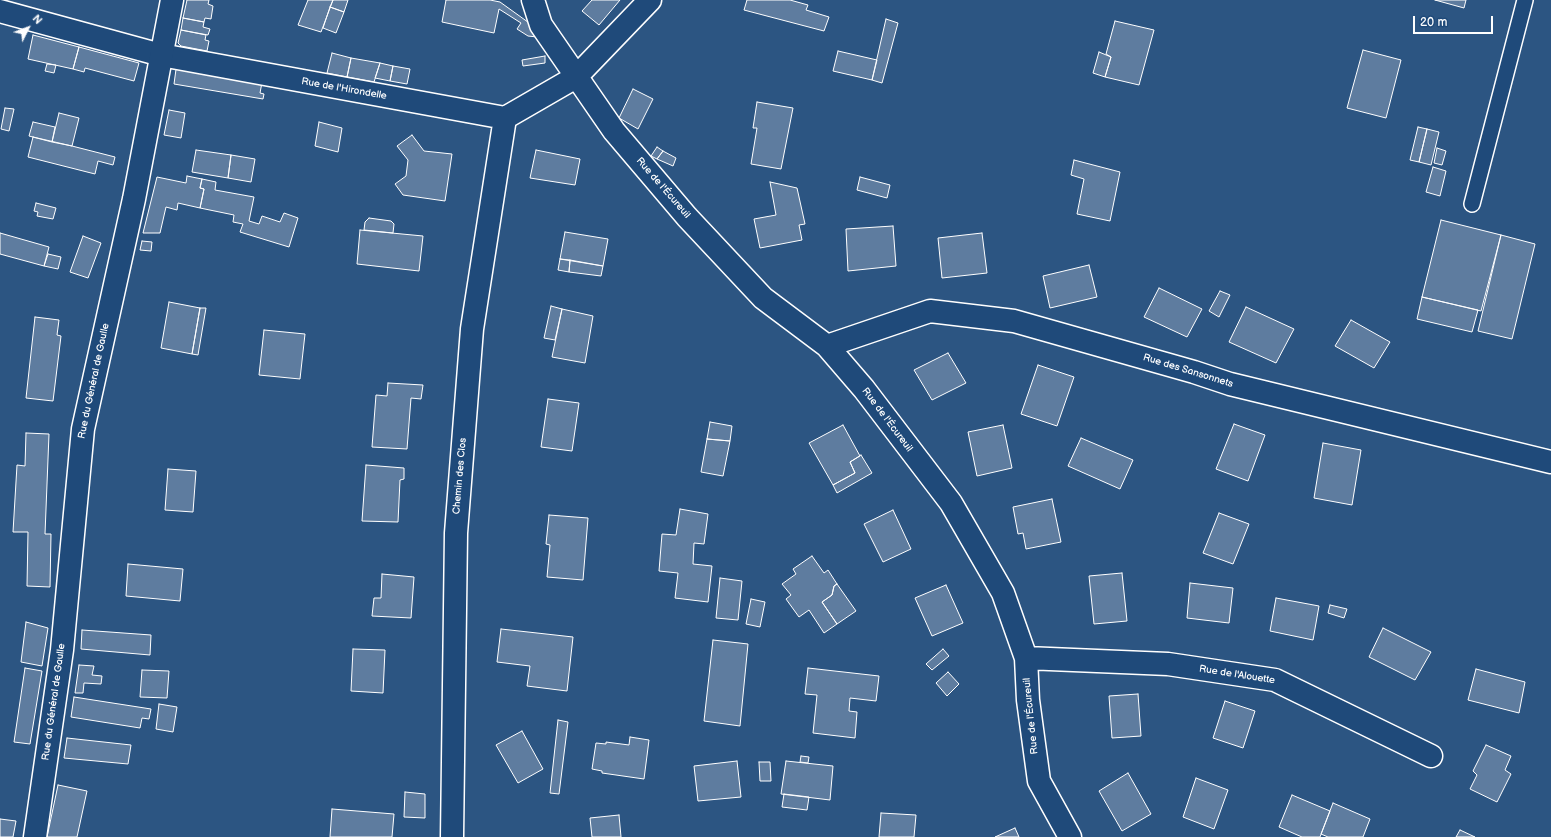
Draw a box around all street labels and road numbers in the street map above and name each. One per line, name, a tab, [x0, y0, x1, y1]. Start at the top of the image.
street label: Rue de l'Hirondelle	[300, 76, 388, 102]
street label: Rue de l'Écureuil	[633, 155, 693, 221]
street label: Rue du Général de Gaulle	[76, 322, 112, 440]
street label: Rue des Sansonnets	[1141, 352, 1235, 390]
street label: Rue de l'Écureuil	[859, 386, 915, 454]
street label: Chemin des Clos	[451, 437, 469, 515]
street label: Rue du Général de Gaulle	[40, 643, 68, 761]
street label: Rue de l'Alouette	[1198, 663, 1276, 687]
street label: Rue de l'Écureuil	[1021, 677, 1041, 755]

